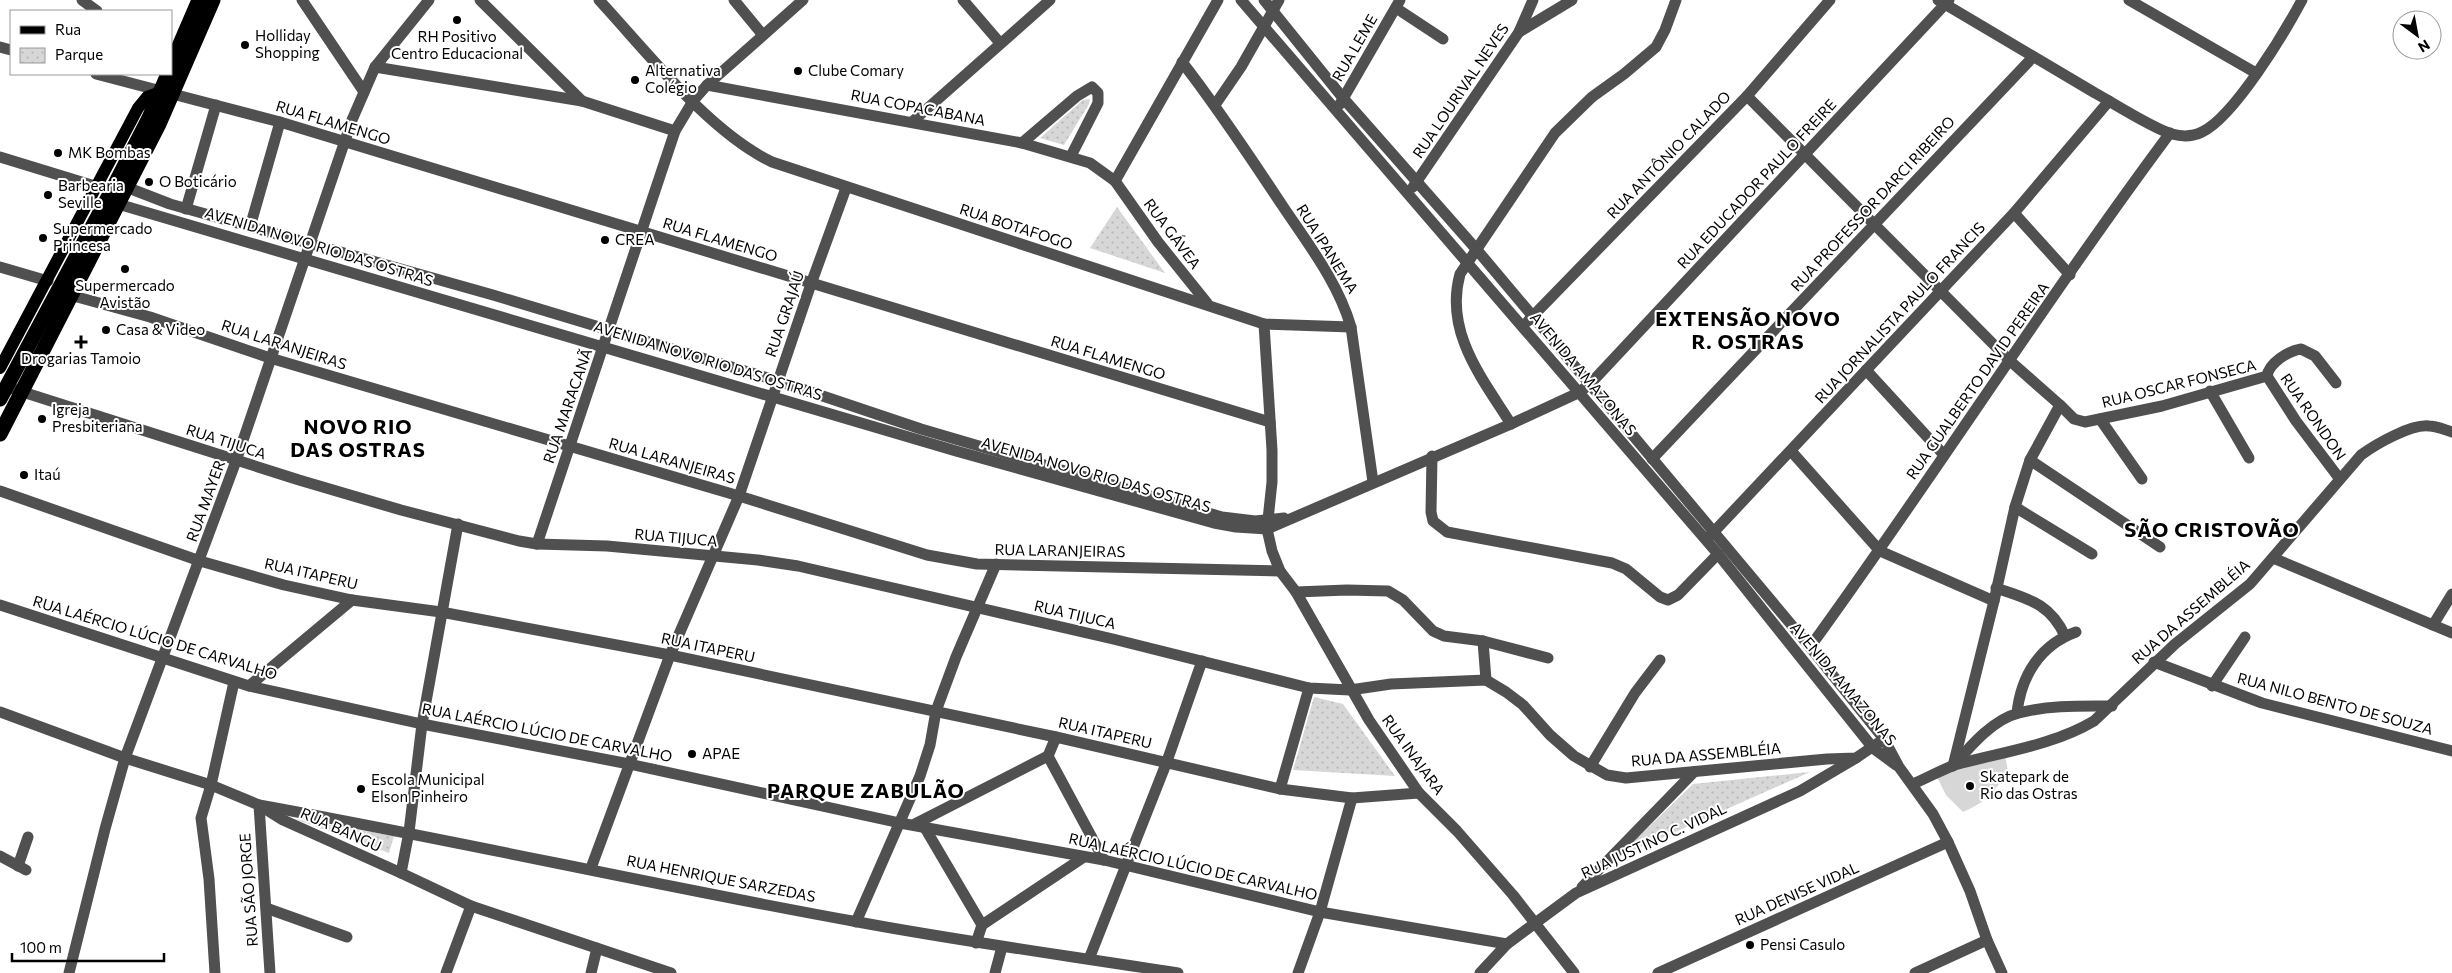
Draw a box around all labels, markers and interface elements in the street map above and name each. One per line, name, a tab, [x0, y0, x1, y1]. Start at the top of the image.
legend	[10, 10, 172, 75]
north arrow	[2392, 10, 2442, 60]
street label: RUA LEME	[1328, 11, 1381, 84]
marker: RH Positivo Centro Educacional	[451, 14, 463, 26]
text: Rua	[55, 20, 81, 38]
street label: RUA LOURIVAL NEVES	[1408, 20, 1512, 161]
place label: Holliday Shopping	[255, 26, 320, 61]
place label: RH Positivo Centro Educacional	[391, 27, 523, 62]
text: N	[2415, 36, 2433, 56]
marker: Holliday Shopping	[239, 39, 251, 51]
text: Parque	[55, 45, 103, 63]
place label: Alternativa Colégio	[645, 61, 721, 96]
place label: Clube Comary	[808, 61, 904, 79]
marker: Clube Comary	[792, 65, 804, 77]
marker: Alternativa Colégio	[629, 74, 641, 86]
street label: RUA COPACABANA	[849, 85, 987, 129]
street label: RUA ANTÔNIO CALADO	[1602, 86, 1734, 222]
street label: RUA EDUCADOR PAULO FREIRE	[1673, 95, 1840, 272]
street label: RUA FLAMENGO	[274, 96, 393, 148]
street label: RUA PROFESSOR DARCI RIBEIRO	[1786, 112, 1958, 294]
place label: MK Bombas	[68, 143, 151, 161]
marker: MK Bombas	[52, 147, 64, 159]
place label: O Boticário	[159, 172, 237, 190]
place label: Barbearia Seville	[58, 176, 124, 211]
marker: O Boticário	[143, 176, 155, 188]
marker: Barbearia Seville	[42, 189, 54, 201]
street label: RUA GÁVEA	[1141, 194, 1206, 272]
street label: RUA BOTAFOGO	[958, 199, 1075, 253]
street label: RUA IPANEMA	[1293, 201, 1362, 296]
street label: AVENIDA NOVO RIO DAS OSTRAS	[203, 203, 436, 289]
street label: RUA FLAMENGO	[661, 213, 780, 265]
street label: RUA JORNALISTA PAULO FRANCIS	[1810, 218, 1988, 407]
place label: Supermercado Princesa	[53, 219, 153, 254]
place label: CREA	[615, 230, 655, 248]
marker: Supermercado Princesa	[37, 232, 49, 244]
marker: CREA	[599, 234, 611, 246]
marker: Supermercado Avistão	[119, 263, 131, 275]
street label: RUA GRAJAÚ	[760, 268, 807, 359]
place label: Supermercado Avistão	[75, 276, 175, 311]
street label: RUA GUALBERTO DAVID PEREIRA	[1902, 278, 2052, 483]
district label: EXTENSÃO NOVO R. OSTRAS	[1655, 306, 1841, 353]
street label: AVENIDA AMAZONAS	[1527, 308, 1641, 439]
street label: RUA LARANJEIRAS	[219, 315, 349, 373]
street label: AVENIDA NOVO RIO DAS OSTRAS	[592, 317, 825, 403]
place label: Casa & Video	[116, 320, 205, 338]
marker: Casa & Video	[100, 324, 112, 336]
street label: RUA FLAMENGO	[1049, 331, 1168, 383]
marker: Drogarias Tamoio	[75, 336, 87, 348]
street label: RUA MARACANÃ	[539, 346, 595, 466]
place label: Drogarias Tamoio	[21, 349, 141, 367]
street label: RUA OSCAR FONSECA	[2100, 355, 2258, 411]
street label: RUA RONDON	[2277, 370, 2350, 463]
place label: Igreja Presbiteriana	[52, 400, 143, 435]
marker: Igreja Presbiteriana	[36, 413, 48, 425]
district label: NOVO RIO DAS OSTRAS	[290, 414, 426, 461]
street label: RUA TIJUCA	[184, 420, 269, 462]
street label: RUA LARANJEIRAS	[607, 433, 738, 487]
street label: AVENIDA NOVO RIO DAS OSTRAS	[980, 433, 1213, 516]
street label: RUA MAYER	[182, 457, 228, 544]
place label: Itaú	[34, 465, 61, 483]
marker: Itaú	[18, 469, 30, 481]
district label: SÃO CRISTOVÃO	[2124, 517, 2300, 541]
street label: RUA TIJUCA	[634, 524, 718, 550]
street label: RUA LARANJEIRAS	[994, 540, 1126, 560]
street label: RUA ITAPERU	[263, 554, 360, 593]
street label: RUA DA ASSEMBLÉIA	[2127, 554, 2253, 667]
street label: RUA LAÉRCIO LÚCIO DE CARVALHO	[31, 590, 280, 683]
street label: RUA TIJUCA	[1033, 596, 1118, 632]
street label: AVENIDA AMAZONAS	[1787, 618, 1901, 749]
street label: RUA ITAPERU	[660, 628, 757, 666]
street label: RUA NILO BENTO DE SOUZA	[2235, 668, 2435, 738]
street label: RUA LAÉRCIO LÚCIO DE CARVALHO	[421, 698, 674, 765]
street label: RUA INAJARA	[1379, 711, 1449, 798]
street label: RUA ITAPERU	[1057, 713, 1154, 752]
street label: RUA DA ASSEMBLÉIA	[1630, 737, 1782, 770]
place label: APAE	[702, 744, 740, 762]
marker: APAE	[686, 748, 698, 760]
place label: Skatepark de Rio das Ostras	[1980, 767, 2078, 802]
place label: Escola Municipal Elson Pinheiro	[371, 770, 485, 805]
district label: PARQUE ZABULÃO	[767, 778, 965, 802]
marker: Skatepark de Rio das Ostras	[1964, 780, 1976, 792]
marker: Escola Municipal Elson Pinheiro	[355, 783, 367, 795]
street label: RUA JUSTINO C. VIDAL	[1578, 798, 1730, 882]
street label: RUA BANGU	[298, 803, 385, 855]
street label: RUA LAÉRCIO LÚCIO DE CARVALHO	[1067, 828, 1320, 903]
street label: RUA SÃO JORGE	[235, 833, 261, 947]
street label: RUA HENRIQUE SARZEDAS	[625, 851, 817, 905]
street label: RUA DENISE VIDAL	[1732, 858, 1862, 928]
scale bar	[12, 930, 165, 962]
place label: Pensi Casulo	[1760, 935, 1845, 953]
text: 100 m	[20, 938, 62, 956]
marker: Pensi Casulo	[1744, 939, 1756, 951]

